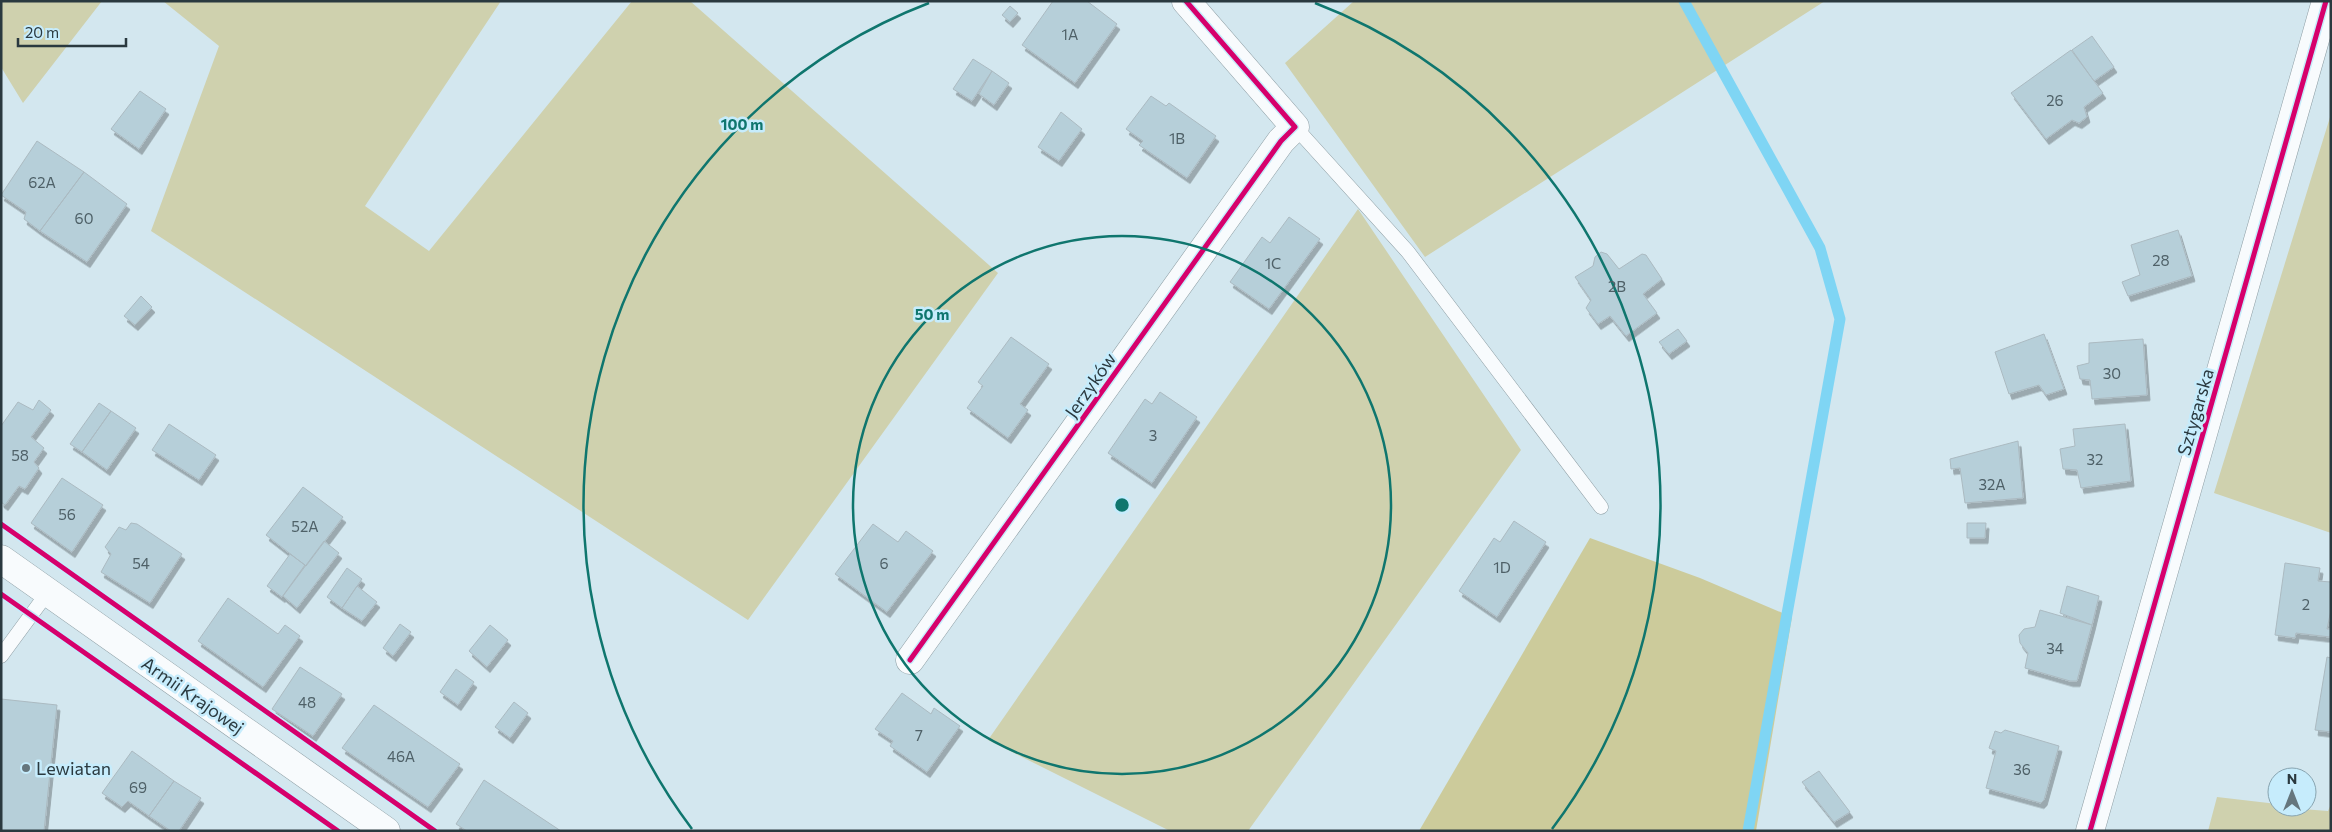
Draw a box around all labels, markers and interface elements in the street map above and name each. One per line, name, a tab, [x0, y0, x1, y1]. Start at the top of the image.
scale bar	[18, 15, 125, 47]
text: 20 m	[25, 23, 59, 41]
house number: 1A	[1062, 25, 1078, 43]
house number: 26	[2046, 91, 2064, 109]
text: 100 m	[721, 115, 763, 133]
house number: 1B	[1169, 129, 1185, 147]
house number: 62A	[28, 173, 56, 191]
house number: 60	[75, 209, 93, 227]
house number: 28	[2152, 251, 2170, 269]
house number: 1C	[1265, 254, 1281, 272]
house number: 2B	[1608, 277, 1626, 295]
text: 50 m	[915, 305, 949, 323]
street label: Jerzyków	[1060, 348, 1120, 422]
house number: 30	[2103, 364, 2121, 382]
street label: Sztygarska	[2172, 366, 2218, 458]
house number: 3	[1149, 426, 1157, 444]
house number: 58	[11, 446, 29, 464]
house number: 32	[2087, 450, 2103, 468]
house number: 32A	[1978, 475, 2006, 493]
centre of rings	[1113, 496, 1131, 514]
house number: 56	[58, 505, 76, 523]
house number: 52A	[291, 517, 319, 535]
house number: 54	[132, 554, 150, 572]
house number: 6	[879, 554, 889, 572]
house number: 1D	[1493, 558, 1511, 576]
house number: 2	[2302, 595, 2310, 613]
house number: 34	[2046, 639, 2064, 657]
street label: Armii Krajowej	[138, 652, 248, 738]
house number: 48	[298, 693, 316, 711]
house number: 7	[915, 726, 923, 744]
house number: 46A	[387, 747, 415, 765]
place label: Lewiatan	[36, 757, 111, 779]
house number: 36	[2013, 760, 2031, 778]
marker: Lewiatan	[20, 762, 32, 774]
north arrow	[2267, 767, 2317, 817]
text: N	[2287, 770, 2297, 787]
house number: 69	[129, 778, 147, 796]

